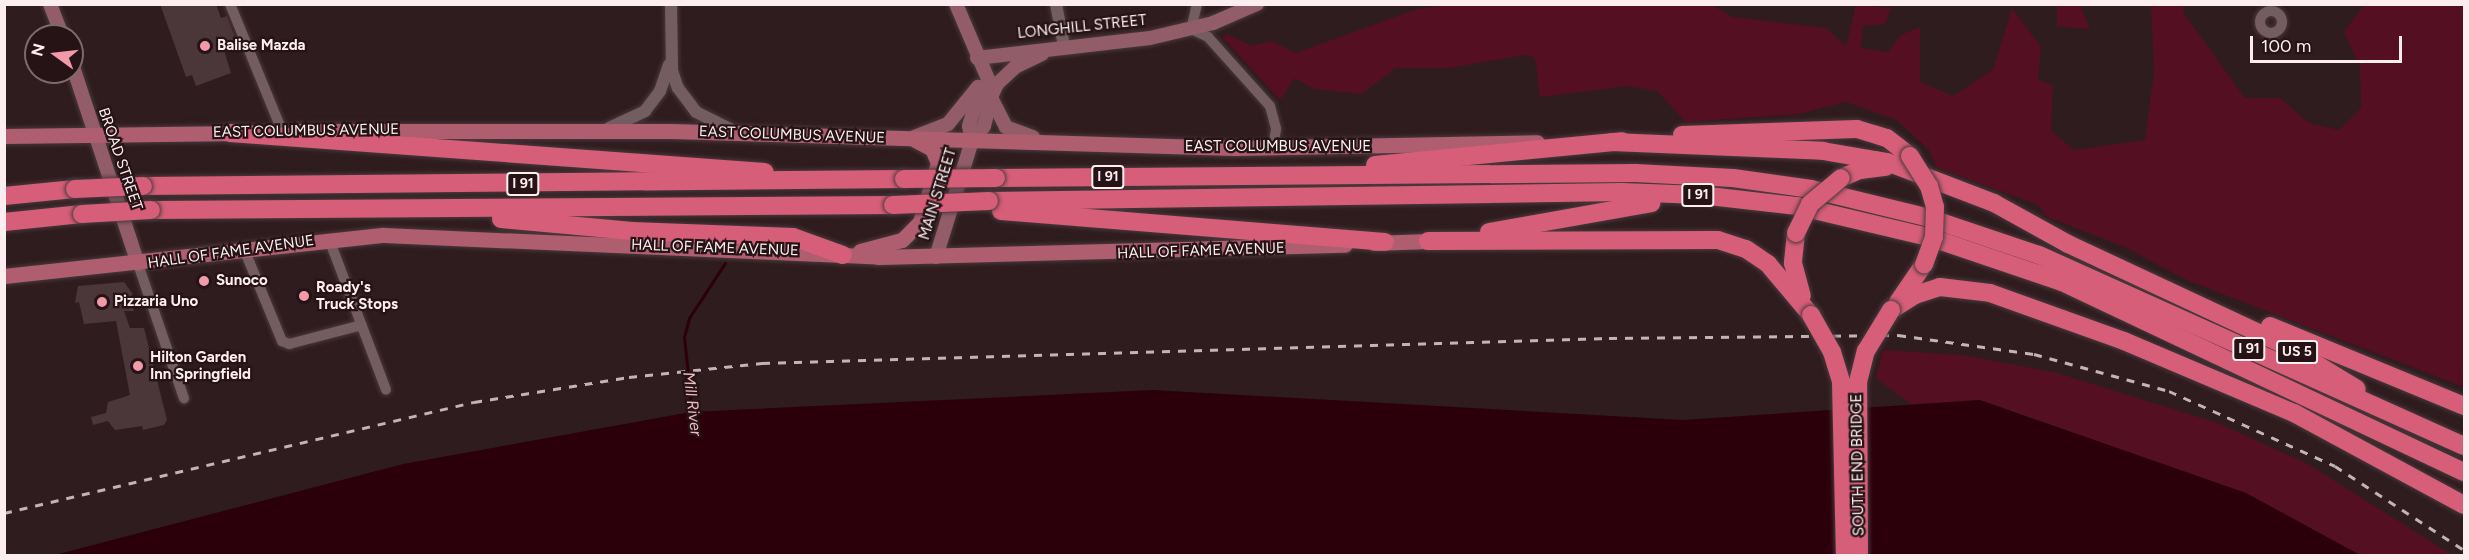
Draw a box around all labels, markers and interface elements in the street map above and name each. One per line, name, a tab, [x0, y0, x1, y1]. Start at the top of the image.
street label: LONGHILL STREET	[1017, 11, 1147, 43]
north arrow	[24, 24, 84, 84]
scale bar	[2253, 24, 2404, 62]
text: 100 m	[2261, 35, 2311, 57]
place label: Balise Mazda	[217, 37, 306, 55]
marker: Balise Mazda	[198, 39, 212, 53]
text: N	[27, 41, 49, 58]
street label: BROAD STREET	[94, 105, 146, 213]
street label: EAST COLUMBUS AVENUE	[213, 120, 399, 142]
street label: EAST COLUMBUS AVENUE	[699, 123, 885, 147]
street label: EAST COLUMBUS AVENUE	[1185, 138, 1371, 156]
street label: MAIN STREET	[915, 146, 961, 242]
road number: I 91	[1090, 166, 1126, 188]
road number: I 91	[505, 173, 541, 195]
road number: I 91	[1680, 184, 1716, 206]
street label: HALL OF FAME AVENUE	[147, 231, 315, 273]
street label: HALL OF FAME AVENUE	[631, 236, 799, 260]
street label: HALL OF FAME AVENUE	[1117, 239, 1285, 263]
place label: Sunoco	[216, 272, 268, 290]
marker: Sunoco	[197, 274, 211, 288]
place label: Roady's Truck Stops	[316, 278, 398, 313]
marker: Roady's Truck Stops	[297, 289, 311, 303]
place label: Pizzaria Uno	[114, 293, 198, 311]
marker: Pizzaria Uno	[95, 295, 109, 309]
road number: I 91	[2231, 338, 2267, 360]
road number: US 5	[2276, 341, 2318, 363]
place label: Hilton Garden Inn Springfield	[150, 348, 251, 383]
marker: Hilton Garden Inn Springfield	[131, 359, 145, 373]
water label: Mill River	[679, 371, 705, 437]
street label: SOUTH END BRIDGE	[1848, 394, 1868, 536]

